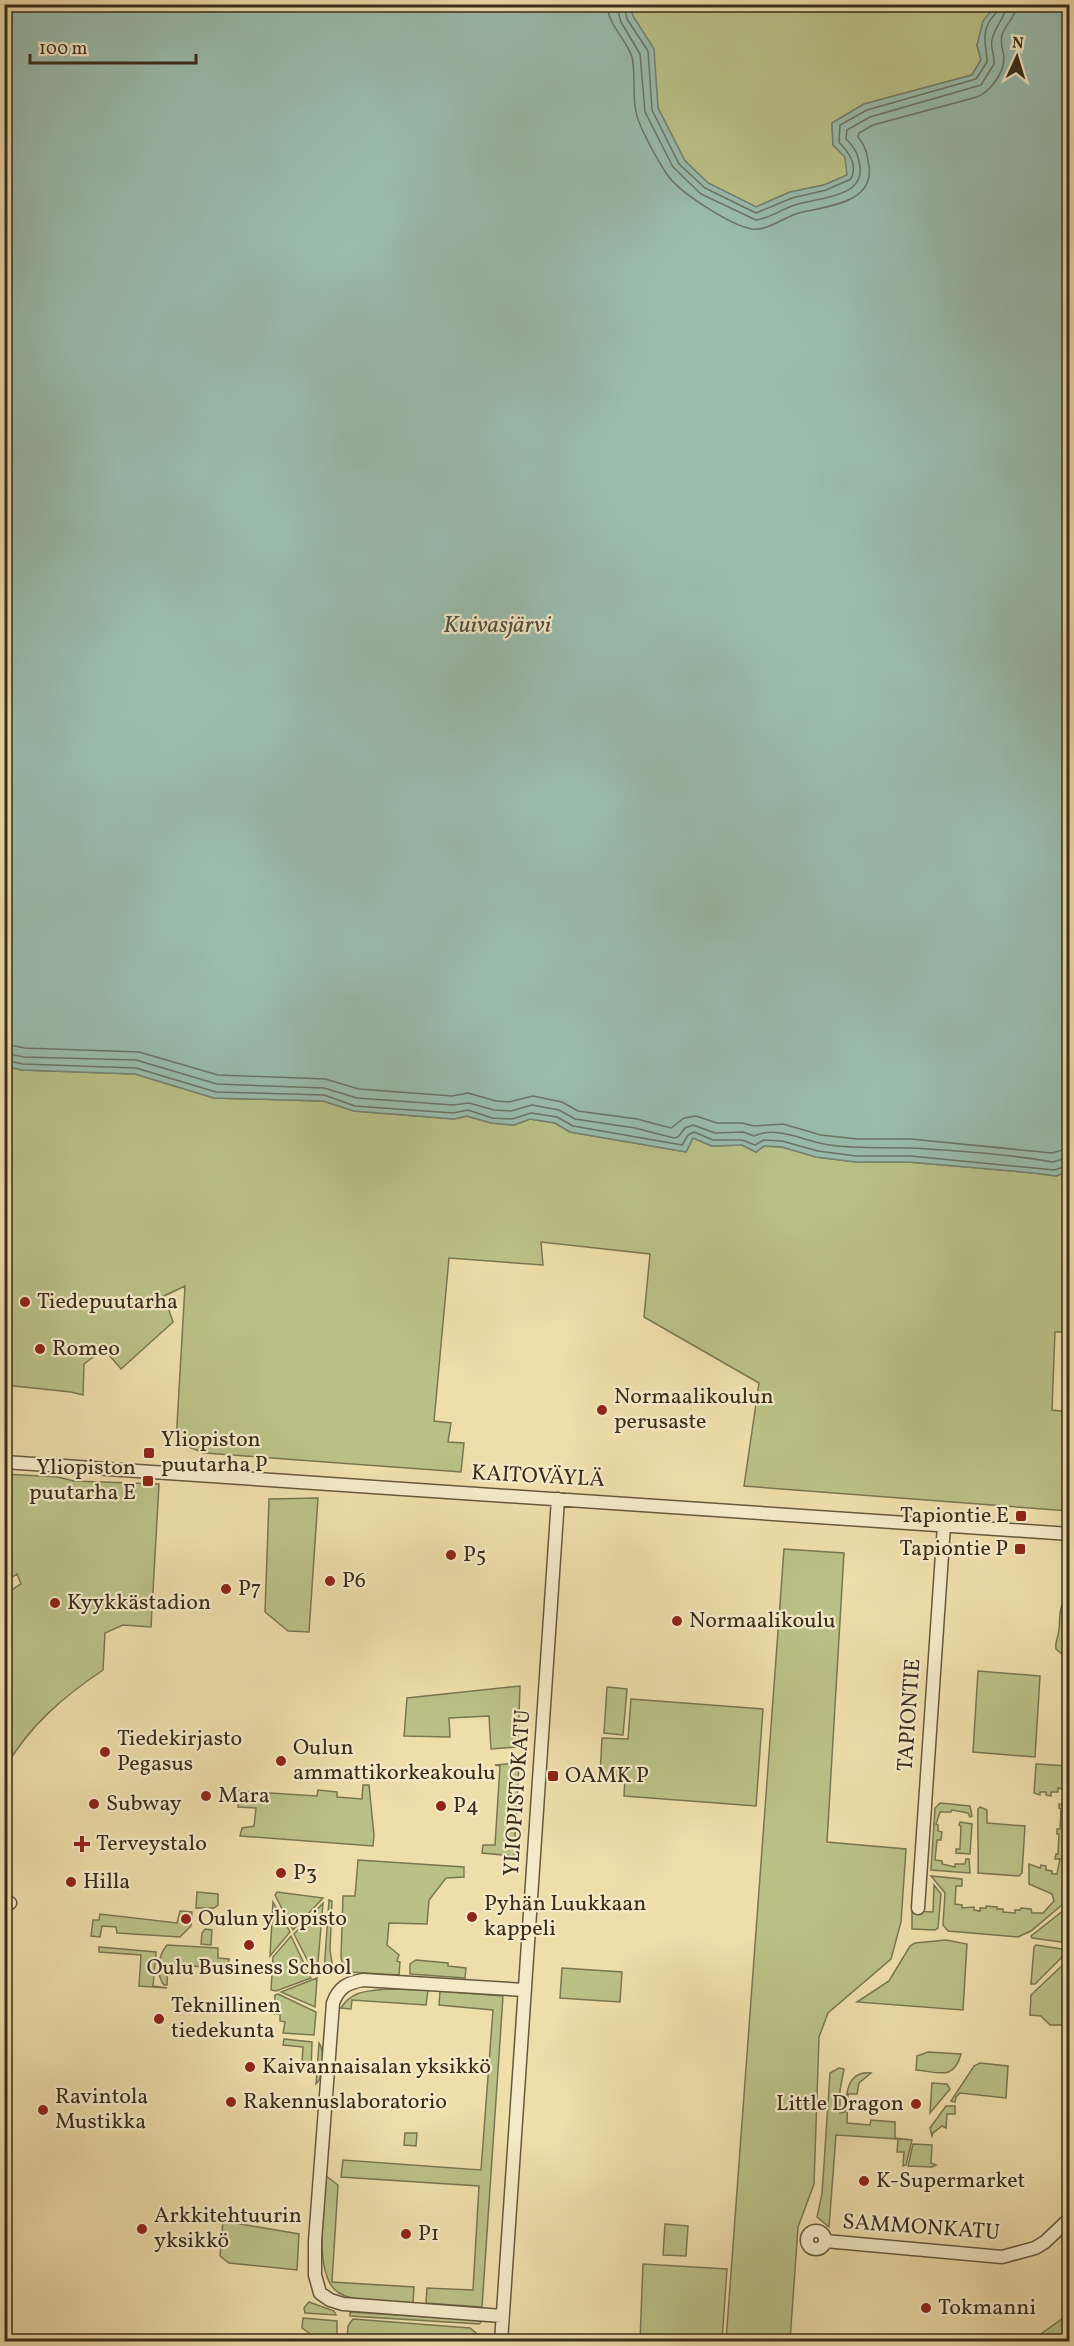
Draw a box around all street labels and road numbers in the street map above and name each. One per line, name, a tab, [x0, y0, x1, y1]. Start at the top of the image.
street label: KAITOVÄYLÄ	[471, 1458, 605, 1496]
street label: TAPIONTIE	[891, 1658, 929, 1772]
street label: YLIOPISTOKATU	[497, 1709, 539, 1877]
street label: SAMMONKATU	[841, 2207, 1001, 2249]

